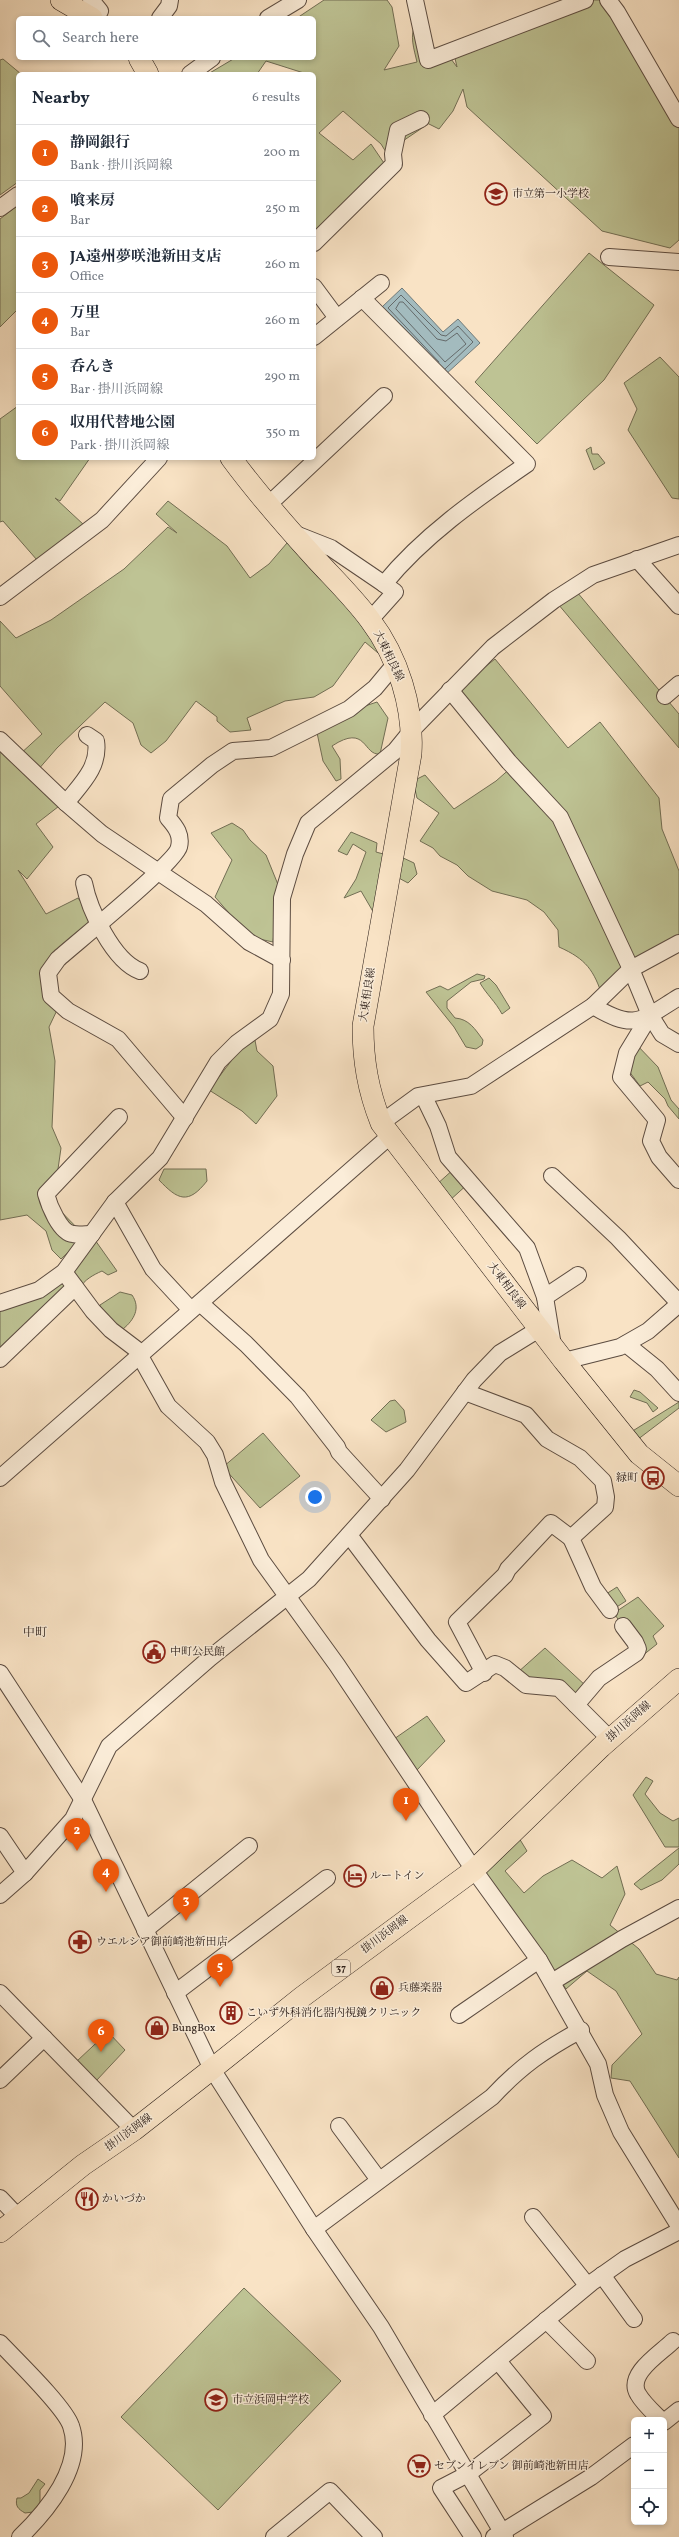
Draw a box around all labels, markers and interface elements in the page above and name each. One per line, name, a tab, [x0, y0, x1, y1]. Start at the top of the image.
search box	[16, 16, 316, 60]
icon: search	[30, 27, 52, 49]
text: Search here	[62, 28, 139, 49]
text: Nearby	[32, 87, 90, 110]
text: 6 results	[252, 89, 300, 107]
text: 静岡銀行	[70, 133, 130, 154]
text: 1	[42, 144, 48, 162]
text: 200 m	[263, 144, 300, 162]
text: Bank · 掛川浜岡線	[70, 157, 172, 175]
school or university icon: 市立第一小学校	[483, 181, 509, 207]
place label: 市立第一小学校	[512, 187, 589, 202]
text: 喰来房	[70, 191, 115, 212]
text: 2	[42, 200, 48, 218]
text: 250 m	[265, 200, 300, 218]
text: Bar	[70, 212, 90, 230]
text: JA遠州夢咲池新田支店	[70, 247, 221, 268]
text: 3	[42, 256, 48, 274]
text: 260 m	[265, 256, 300, 274]
text: Office	[70, 268, 104, 286]
text: 万里	[70, 303, 100, 324]
text: 4	[41, 312, 49, 330]
text: 260 m	[265, 312, 300, 330]
text: Bar	[70, 324, 90, 342]
text: 呑んき	[70, 357, 115, 378]
text: 5	[42, 368, 48, 386]
text: 290 m	[264, 368, 300, 386]
text: Bar · 掛川浜岡線	[70, 381, 163, 399]
text: 収用代替地公園	[70, 413, 175, 434]
text: 6	[41, 424, 49, 442]
text: 350 m	[265, 424, 300, 442]
text: Park · 掛川浜岡線	[70, 437, 169, 455]
street label: 大東相良線	[369, 628, 407, 684]
street label: 大東相良線	[356, 967, 380, 1023]
street label: 大東相良線	[483, 1260, 529, 1312]
bus stop icon: 緑町	[640, 1465, 666, 1491]
place label: 緑町	[616, 1471, 638, 1486]
your location	[305, 1487, 325, 1507]
district label: 中町	[23, 1625, 47, 1641]
public building icon: 中町公民館	[141, 1639, 167, 1665]
place label: 中町公民館	[170, 1645, 225, 1660]
street label: 掛川浜岡線	[603, 1698, 655, 1746]
pin: 1	[393, 1788, 419, 1821]
pin: 2	[64, 1818, 90, 1851]
pin: 4	[93, 1859, 119, 1892]
hotel icon: ルートイン	[342, 1863, 368, 1889]
place label: ルートイン	[370, 1869, 424, 1884]
pin: 3	[173, 1888, 199, 1921]
street label: 掛川浜岡線	[359, 1912, 411, 1958]
pharmacy icon: ウエルシア御前崎池新田店	[67, 1929, 93, 1955]
place label: ウエルシア御前崎池新田店	[96, 1935, 228, 1950]
pin: 5	[207, 1954, 233, 1987]
road number: 37	[332, 1960, 350, 1976]
shop icon: 兵藤楽器	[369, 1975, 395, 2001]
place label: 兵藤楽器	[398, 1981, 442, 1996]
building icon: こいず外科消化器内視鏡クリニック	[218, 2000, 244, 2026]
place label: こいず外科消化器内視鏡クリニック	[246, 2006, 421, 2021]
shop icon: BungBox	[144, 2015, 170, 2041]
pin: 6	[88, 2019, 114, 2052]
place label: BungBox	[172, 2021, 216, 2036]
street label: 掛川浜岡線	[102, 2111, 156, 2155]
restaurant icon: かいづか	[74, 2186, 100, 2212]
place label: かいづか	[102, 2192, 146, 2207]
school or university icon: 市立浜岡中学校	[203, 2387, 229, 2413]
place label: 市立浜岡中学校	[232, 2393, 309, 2408]
map controls	[631, 2417, 667, 2525]
button: +	[631, 2417, 667, 2453]
supermarket icon: セブンイレブン 御前崎池新田店	[406, 2453, 432, 2479]
button: −	[631, 2453, 667, 2489]
place label: セブンイレブン 御前崎池新田店	[434, 2459, 589, 2474]
button: locate	[631, 2489, 667, 2525]

